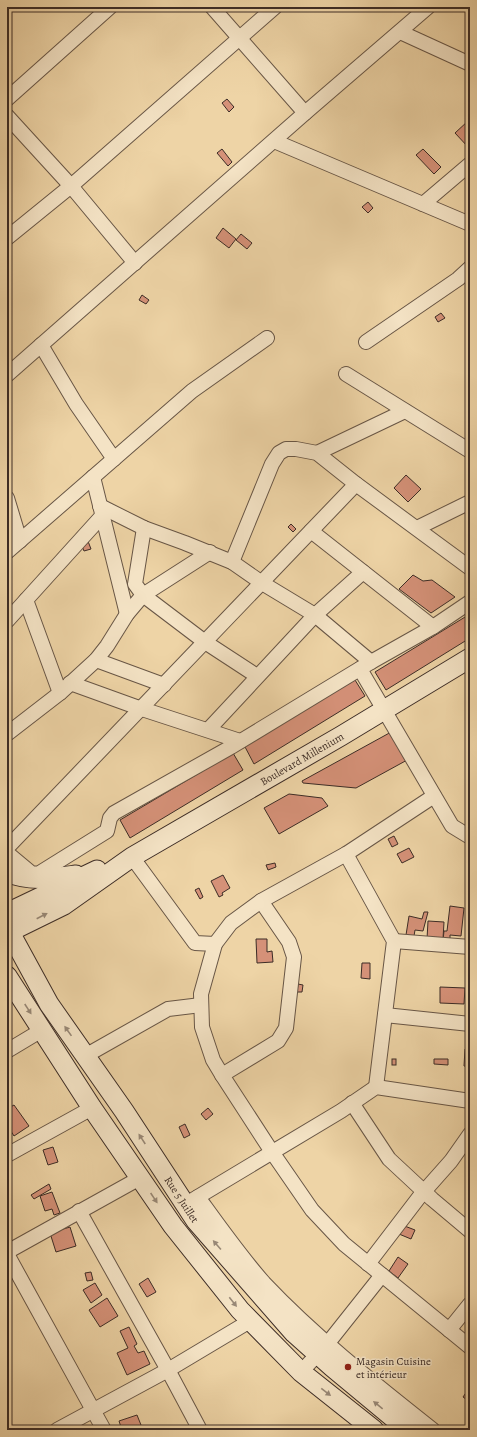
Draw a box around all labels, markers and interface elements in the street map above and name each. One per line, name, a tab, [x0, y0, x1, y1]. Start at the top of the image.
street label: Boulevard Millenium	[257, 728, 347, 789]
one-way arrow	[36, 913, 48, 919]
one-way arrow	[24, 1003, 32, 1014]
one-way arrow	[64, 1026, 72, 1037]
one-way arrow	[138, 1133, 146, 1144]
street label: Rue 5 Juillet	[161, 1173, 203, 1226]
one-way arrow	[150, 1193, 158, 1204]
one-way arrow	[212, 1239, 221, 1250]
one-way arrow	[229, 1296, 237, 1307]
place label: Magasin Cuisine et intérieur	[356, 1354, 431, 1382]
marker: Magasin Cuisine et intérieur	[343, 1362, 353, 1372]
one-way arrow	[321, 1388, 332, 1396]
one-way arrow	[372, 1401, 383, 1410]

